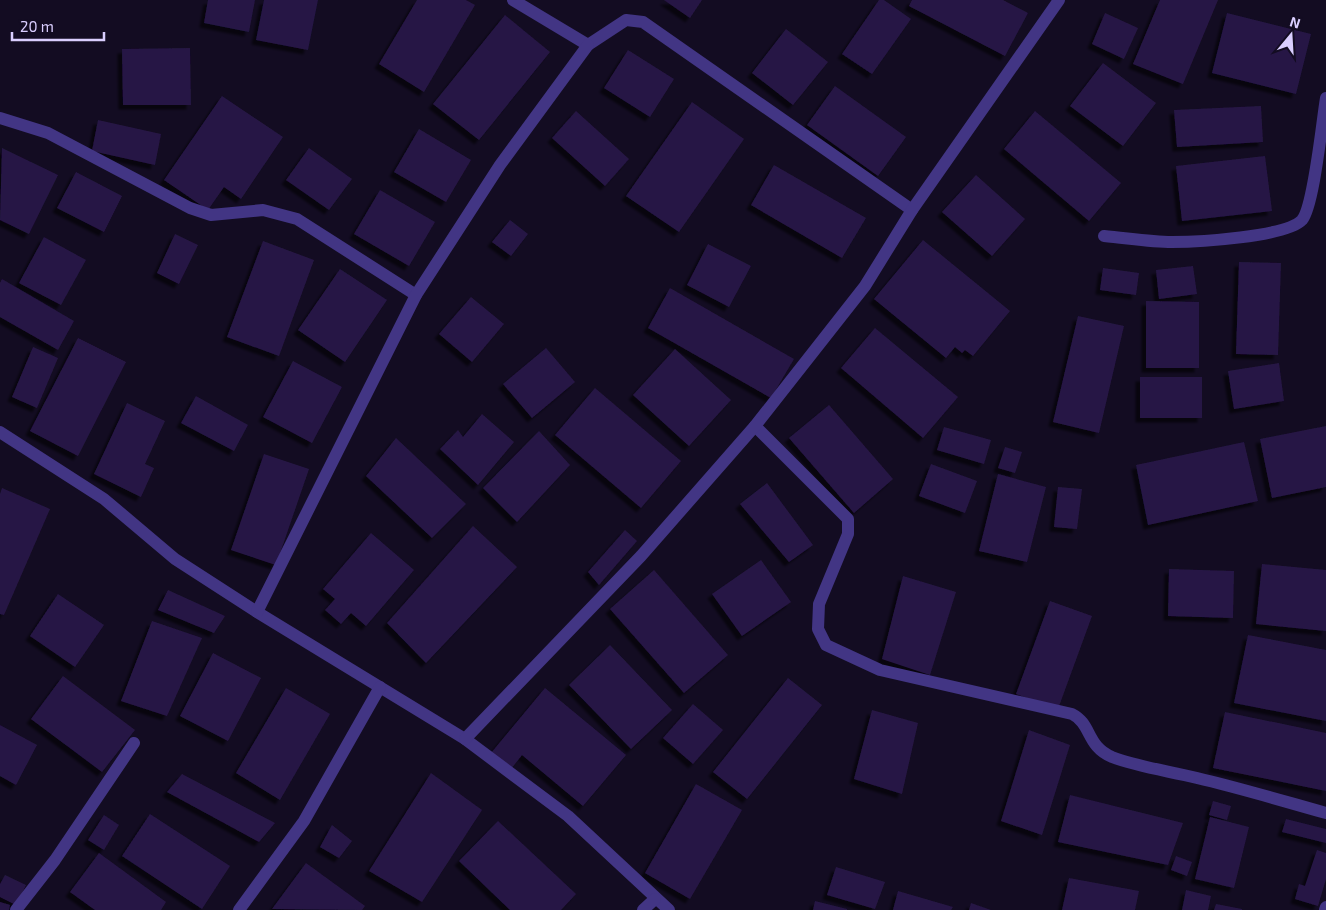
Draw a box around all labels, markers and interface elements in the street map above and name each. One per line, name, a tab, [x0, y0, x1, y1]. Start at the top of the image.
scale bar	[12, 10, 105, 42]
north arrow	[1266, 10, 1316, 60]
text: N	[1288, 13, 1303, 32]
text: 20 m	[20, 17, 54, 35]

